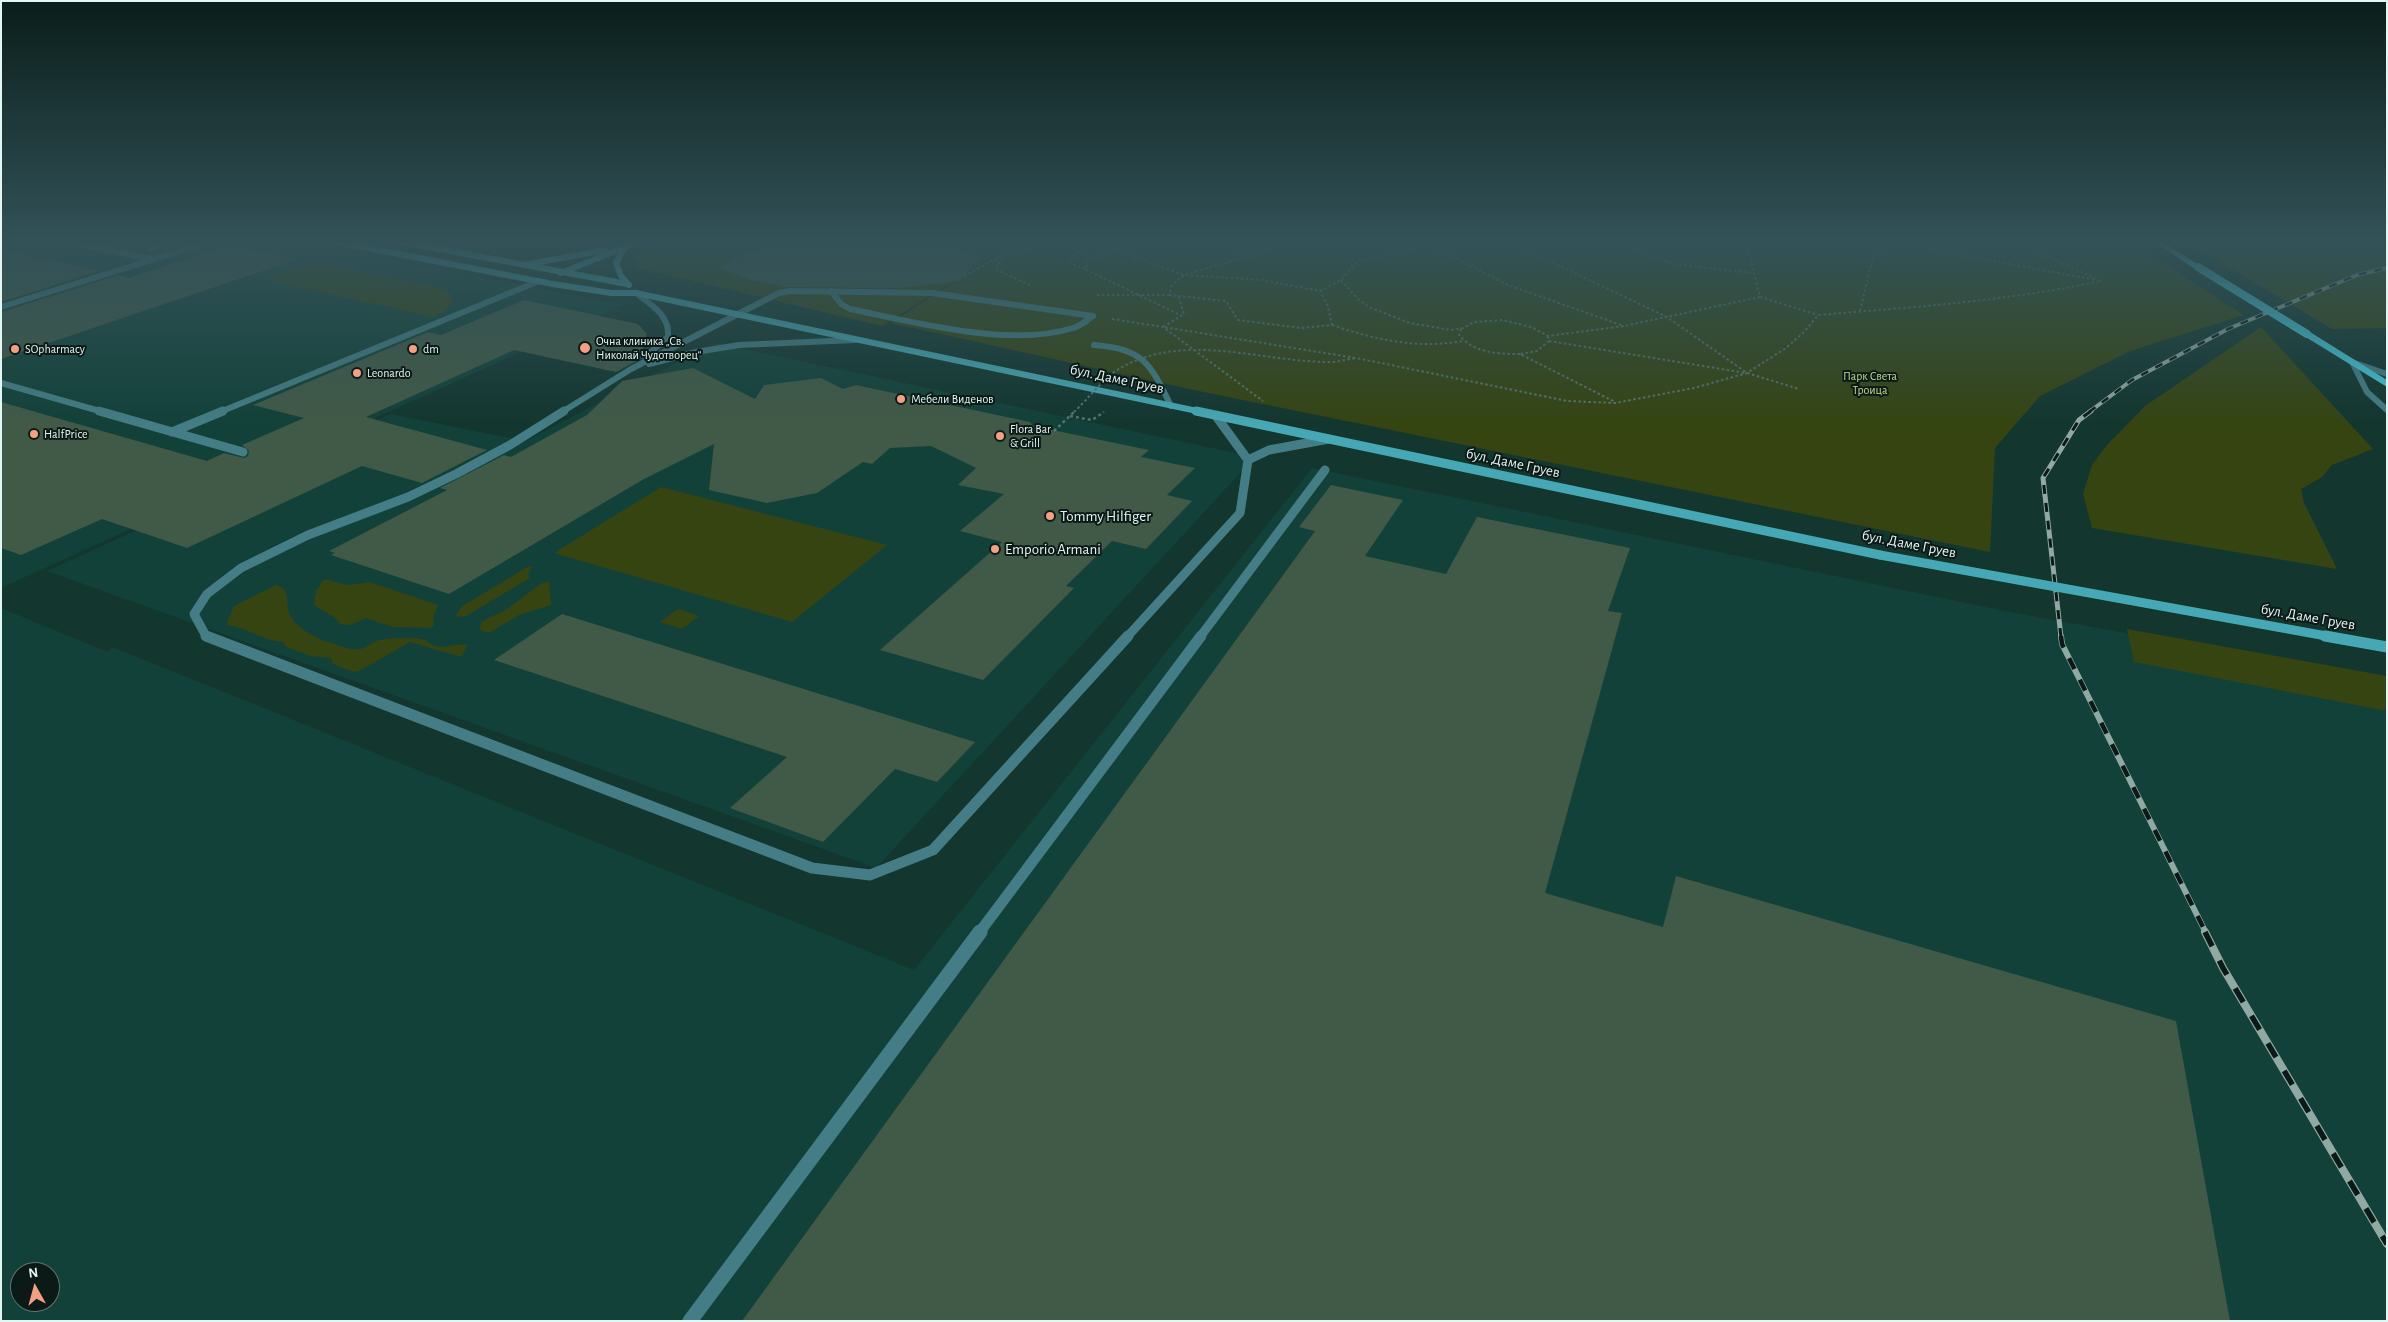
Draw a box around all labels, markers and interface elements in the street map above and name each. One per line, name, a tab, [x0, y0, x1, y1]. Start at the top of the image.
place label: Oчна клиника „Св. Николай Чудотворец“	[596, 334, 701, 362]
marker: Oчна клиника „Св. Николай Чудотворец“	[578, 341, 592, 355]
place label: SOpharmacy	[25, 342, 85, 356]
place label: dm	[423, 342, 439, 356]
marker: SOpharmacy	[9, 343, 21, 355]
marker: dm	[407, 343, 419, 355]
street label: бул. Даме Груев	[1068, 360, 1166, 398]
place label: Leonardo	[367, 366, 411, 380]
marker: Leonardo	[351, 367, 363, 379]
park label: Парк Света Троица	[1843, 369, 1897, 397]
place label: Мебели Виденов	[911, 392, 994, 406]
marker: Мебели Виденов	[895, 393, 907, 405]
place label: Flora Bar & Grill	[1010, 422, 1051, 450]
place label: HalfPrice	[44, 427, 88, 441]
marker: HalfPrice	[28, 428, 40, 440]
marker: Flora Bar & Grill	[994, 430, 1006, 442]
street label: бул. Даме Груев	[1464, 444, 1562, 482]
place label: Tommy Hilfiger	[1060, 507, 1151, 525]
marker: Tommy Hilfiger	[1044, 510, 1056, 522]
street label: бул. Даме Груев	[1860, 526, 1958, 562]
place label: Emporio Armani	[1005, 540, 1101, 558]
marker: Emporio Armani	[989, 543, 1001, 555]
street label: бул. Даме Груев	[2259, 600, 2357, 634]
north arrow	[10, 1262, 60, 1312]
text: N	[28, 1266, 39, 1281]

